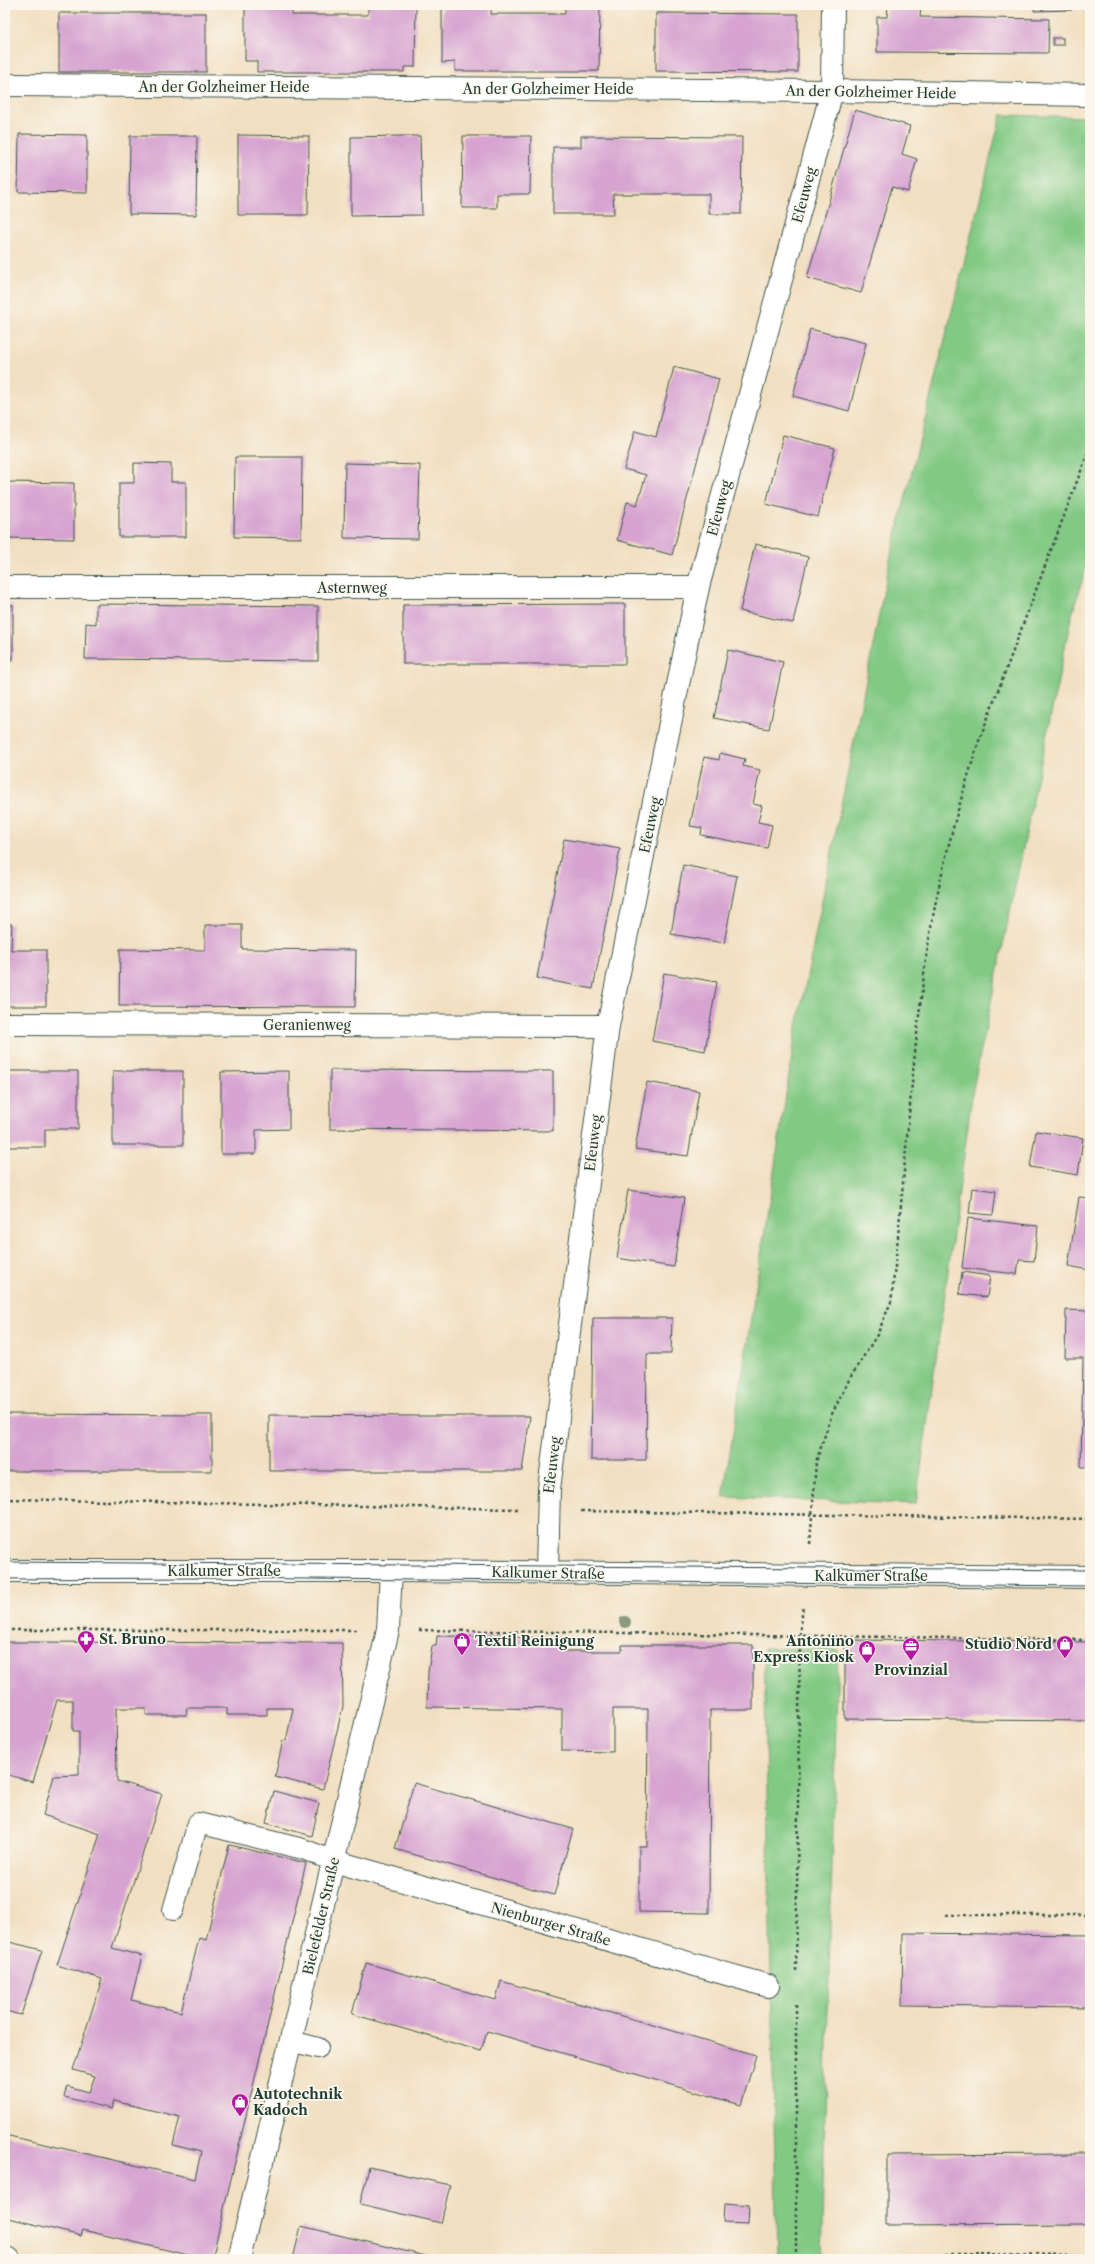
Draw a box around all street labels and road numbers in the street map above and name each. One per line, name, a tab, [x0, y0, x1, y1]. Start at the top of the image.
street label: An der Golzheimer Heide	[137, 78, 310, 96]
street label: An der Golzheimer Heide	[461, 80, 634, 98]
street label: An der Golzheimer Heide	[784, 81, 957, 102]
street label: Efeuweg	[788, 164, 820, 225]
street label: Efeuweg	[703, 477, 735, 538]
street label: Asternweg	[316, 579, 388, 597]
street label: Efeuweg	[635, 795, 665, 855]
street label: Geranienweg	[263, 1016, 352, 1034]
street label: Efeuweg	[581, 1113, 605, 1173]
street label: Efeuweg	[540, 1435, 564, 1495]
street label: Kalkumer Straße	[167, 1562, 281, 1580]
street label: Kalkumer Straße	[491, 1563, 605, 1583]
street label: Kalkumer Straße	[814, 1567, 928, 1585]
street label: Bielefelder Straße	[299, 1855, 343, 1977]
street label: Nienburger Straße	[489, 1898, 613, 1950]

